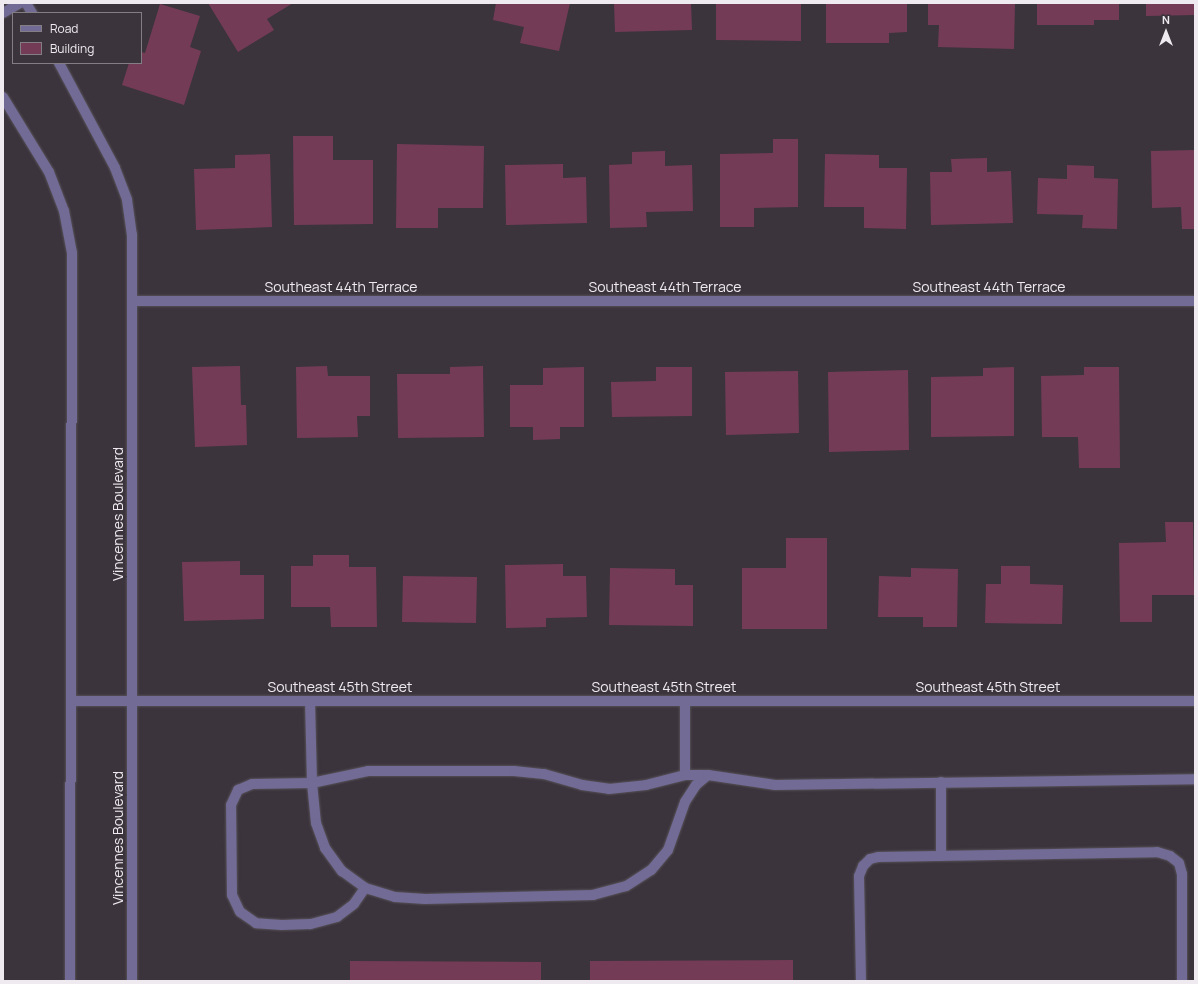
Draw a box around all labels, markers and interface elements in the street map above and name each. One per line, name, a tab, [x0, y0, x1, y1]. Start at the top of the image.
legend	[12, 12, 142, 64]
north arrow	[1146, 12, 1186, 52]
text: N	[1162, 12, 1170, 27]
text: Road	[50, 20, 78, 37]
text: Building	[50, 40, 94, 57]
street label: Southeast 44th Terrace	[265, 279, 417, 295]
street label: Southeast 44th Terrace	[589, 279, 741, 295]
street label: Southeast 44th Terrace	[913, 279, 1065, 295]
street label: Vincennes Boulevard	[110, 447, 126, 581]
street label: Southeast 45th Street	[268, 679, 412, 695]
street label: Southeast 45th Street	[592, 679, 736, 695]
street label: Southeast 45th Street	[916, 679, 1060, 695]
street label: Vincennes Boulevard	[110, 771, 126, 905]

